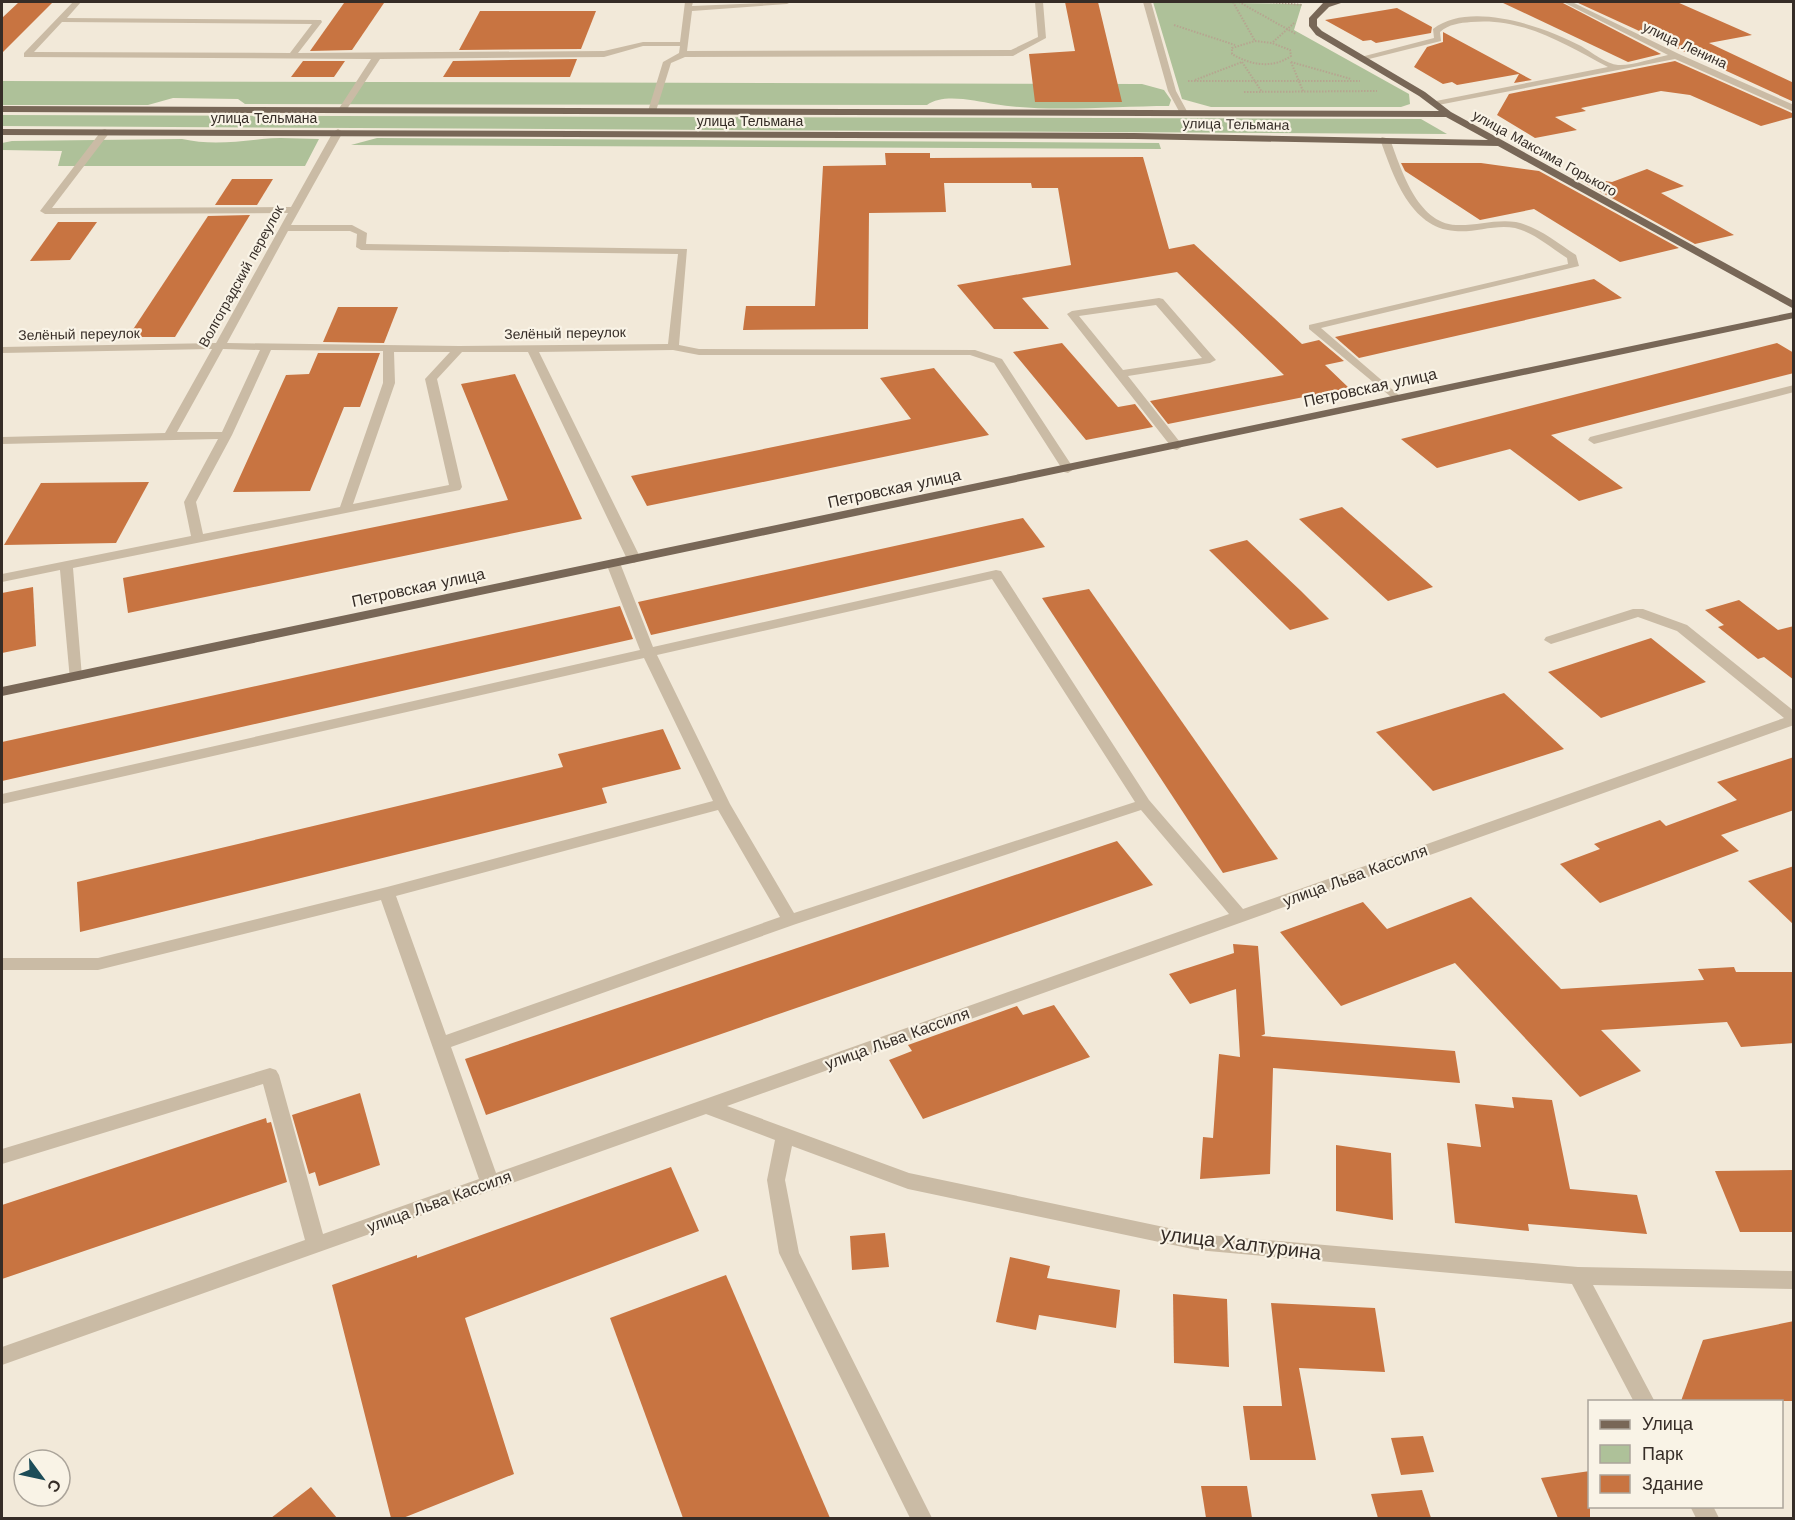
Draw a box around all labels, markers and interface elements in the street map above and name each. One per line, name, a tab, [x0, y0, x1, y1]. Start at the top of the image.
street label: улица Ленина	[1640, 18, 1730, 72]
street label: улица Максима Горького	[1470, 107, 1620, 199]
street label: улица Тельмана	[211, 110, 318, 126]
street label: улица Тельмана	[697, 113, 804, 129]
street label: улица Тельмана	[1182, 115, 1290, 133]
street label: Волгоградский переулок	[195, 202, 287, 350]
street label: Зелёный переулок	[504, 324, 627, 342]
street label: Зелёный переулок	[18, 325, 141, 343]
street label: Петровская улица	[1302, 364, 1439, 411]
street label: Петровская улица	[826, 465, 963, 512]
street label: Петровская улица	[350, 564, 487, 611]
street label: улица Льва Кассиля	[1280, 841, 1430, 910]
street label: улица Льва Кассиля	[822, 1004, 972, 1073]
street label: улица Льва Кассиля	[364, 1167, 514, 1236]
street label: улица Халтурина	[1159, 1221, 1324, 1265]
legend	[1588, 1400, 1783, 1508]
text: Улица	[1642, 1413, 1694, 1434]
text: Парк	[1642, 1443, 1683, 1464]
north arrow	[12, 1448, 72, 1508]
text: Здание	[1642, 1473, 1703, 1494]
text: С	[43, 1476, 65, 1496]

